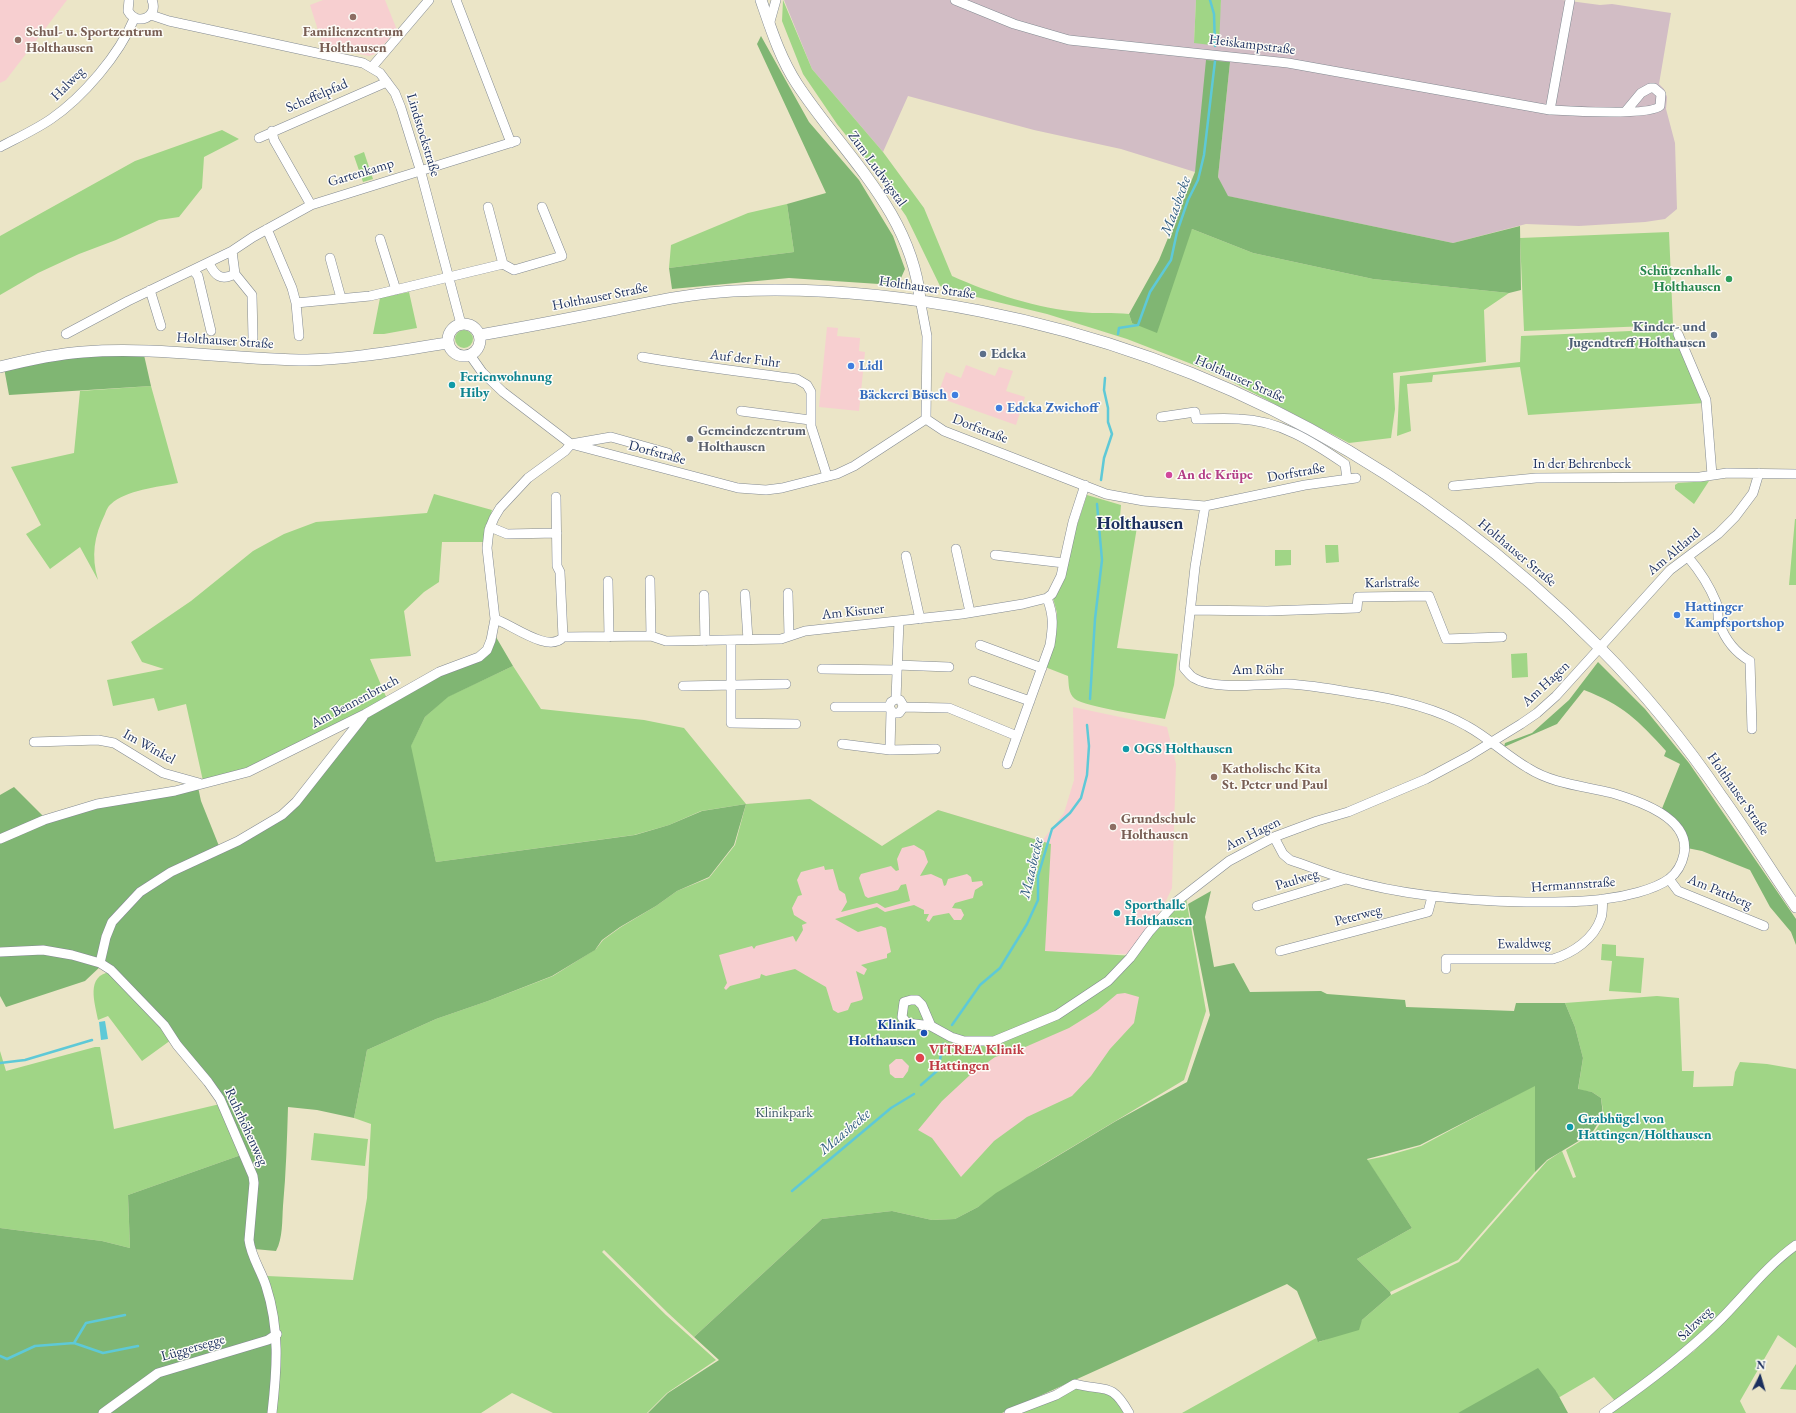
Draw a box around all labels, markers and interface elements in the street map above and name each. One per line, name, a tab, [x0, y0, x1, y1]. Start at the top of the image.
marker: Familienzentrum Holthausen	[348, 12, 358, 22]
place label: Schul- u. Sportzentrum Holthausen	[26, 24, 163, 56]
place label: Familienzentrum Holthausen	[303, 24, 403, 56]
street label: Heiskampstraße	[1208, 31, 1296, 59]
marker: Schul- u. Sportzentrum Holthausen	[13, 35, 23, 45]
street label: Halweg	[48, 64, 88, 104]
street label: Scheffelpfad	[284, 75, 350, 117]
street label: Lindstockstraße	[402, 91, 444, 179]
street label: Zum Ludwigstal	[844, 128, 910, 210]
street label: Gartenkamp	[326, 155, 396, 191]
water label: Maasbecke	[1157, 174, 1195, 238]
place label: Schützenhalle Holthausen	[1640, 263, 1721, 296]
street label: Holthauser Straße	[878, 273, 976, 303]
marker: Schützenhalle Holthausen	[1724, 274, 1734, 284]
street label: Holthauser Straße	[551, 279, 649, 315]
place label: Kinder- und Jugendtreff Holthausen	[1568, 319, 1706, 352]
street label: Holthauser Straße	[176, 329, 274, 353]
marker: Kinder- und Jugendtreff Holthausen	[1709, 330, 1719, 340]
street label: Auf der Fuhr	[709, 346, 781, 372]
place label: Edeka	[991, 346, 1026, 362]
marker: Edeka	[978, 349, 988, 359]
street label: Holthauser Straße	[1192, 352, 1288, 406]
place label: Lidl	[859, 358, 883, 374]
marker: Lidl	[846, 361, 856, 371]
place label: Ferienwohnung Hiby	[460, 369, 552, 402]
marker: Ferienwohnung Hiby	[447, 380, 457, 390]
place label: Bäckerei Büsch	[859, 387, 947, 403]
marker: Bäckerei Büsch	[950, 390, 960, 400]
place label: Edeka Zwiehoff	[1007, 400, 1098, 416]
marker: Edeka Zwiehoff	[994, 403, 1004, 413]
street label: Dorfstraße	[950, 411, 1010, 447]
place label: Gemeindezentrum Holthausen	[698, 423, 806, 456]
marker: Gemeindezentrum Holthausen	[685, 434, 695, 444]
street label: Dorfstraße	[627, 437, 687, 469]
street label: In der Behrenbeck	[1533, 456, 1631, 472]
street label: Dorfstraße	[1266, 460, 1326, 486]
place label: An de Krüpe	[1177, 467, 1253, 483]
marker: An de Krüpe	[1164, 470, 1174, 480]
district label: Holthausen	[1097, 513, 1183, 535]
street label: Holthauser Straße	[1474, 515, 1560, 591]
street label: Am Altland	[1644, 525, 1704, 579]
street label: Karlstraße	[1364, 574, 1420, 592]
place label: Hattinger Kampfsportshop	[1685, 599, 1784, 632]
street label: Am Kistner	[821, 600, 885, 624]
marker: Hattinger Kampfsportshop	[1672, 610, 1682, 620]
street label: Am Hagen	[1519, 658, 1573, 710]
street label: Am Röhr	[1232, 662, 1284, 678]
street label: Am Bennenbruch	[308, 672, 402, 732]
street label: Im Winkel	[120, 726, 178, 768]
place label: OGS Holthausen	[1134, 741, 1233, 757]
marker: OGS Holthausen	[1121, 744, 1131, 754]
street label: Holthauser Straße	[1703, 749, 1773, 839]
place label: Katholische Kita St. Peter und Paul	[1222, 761, 1328, 794]
marker: Katholische Kita St. Peter und Paul	[1209, 772, 1219, 782]
place label: Grundschule Holthausen	[1121, 811, 1196, 844]
street label: Am Hagen	[1223, 813, 1283, 855]
marker: Grundschule Holthausen	[1108, 822, 1118, 832]
water label: Maasbecke	[1016, 836, 1048, 900]
street label: Paulweg	[1273, 866, 1321, 894]
street label: Am Pattberg	[1685, 871, 1755, 913]
street label: Hermannstraße	[1530, 874, 1616, 896]
place label: Sporthalle Holthausen	[1125, 897, 1193, 930]
street label: Peterweg	[1333, 902, 1383, 930]
marker: Sporthalle Holthausen	[1112, 908, 1122, 918]
street label: Ewaldweg	[1497, 935, 1551, 953]
place label: Klinik Holthausen	[848, 1017, 916, 1050]
marker: Klinik Holthausen	[919, 1028, 929, 1038]
place label: VITREA Klinik Hattingen	[929, 1042, 1024, 1074]
marker: VITREA Klinik Hattingen	[914, 1052, 926, 1064]
street label: Ruhrhöhenweg	[221, 1086, 271, 1168]
park label: Klinikpark	[755, 1105, 813, 1121]
water label: Maasbecke	[816, 1105, 874, 1159]
place label: Grabhügel von Hattingen/Holthausen	[1578, 1111, 1712, 1144]
marker: Grabhügel von Hattingen/Holthausen	[1565, 1122, 1575, 1132]
street label: Salzweg	[1674, 1304, 1716, 1344]
street label: Lüggersegge	[159, 1331, 227, 1365]
north arrow	[1740, 1357, 1780, 1397]
text: N	[1756, 1358, 1766, 1372]

